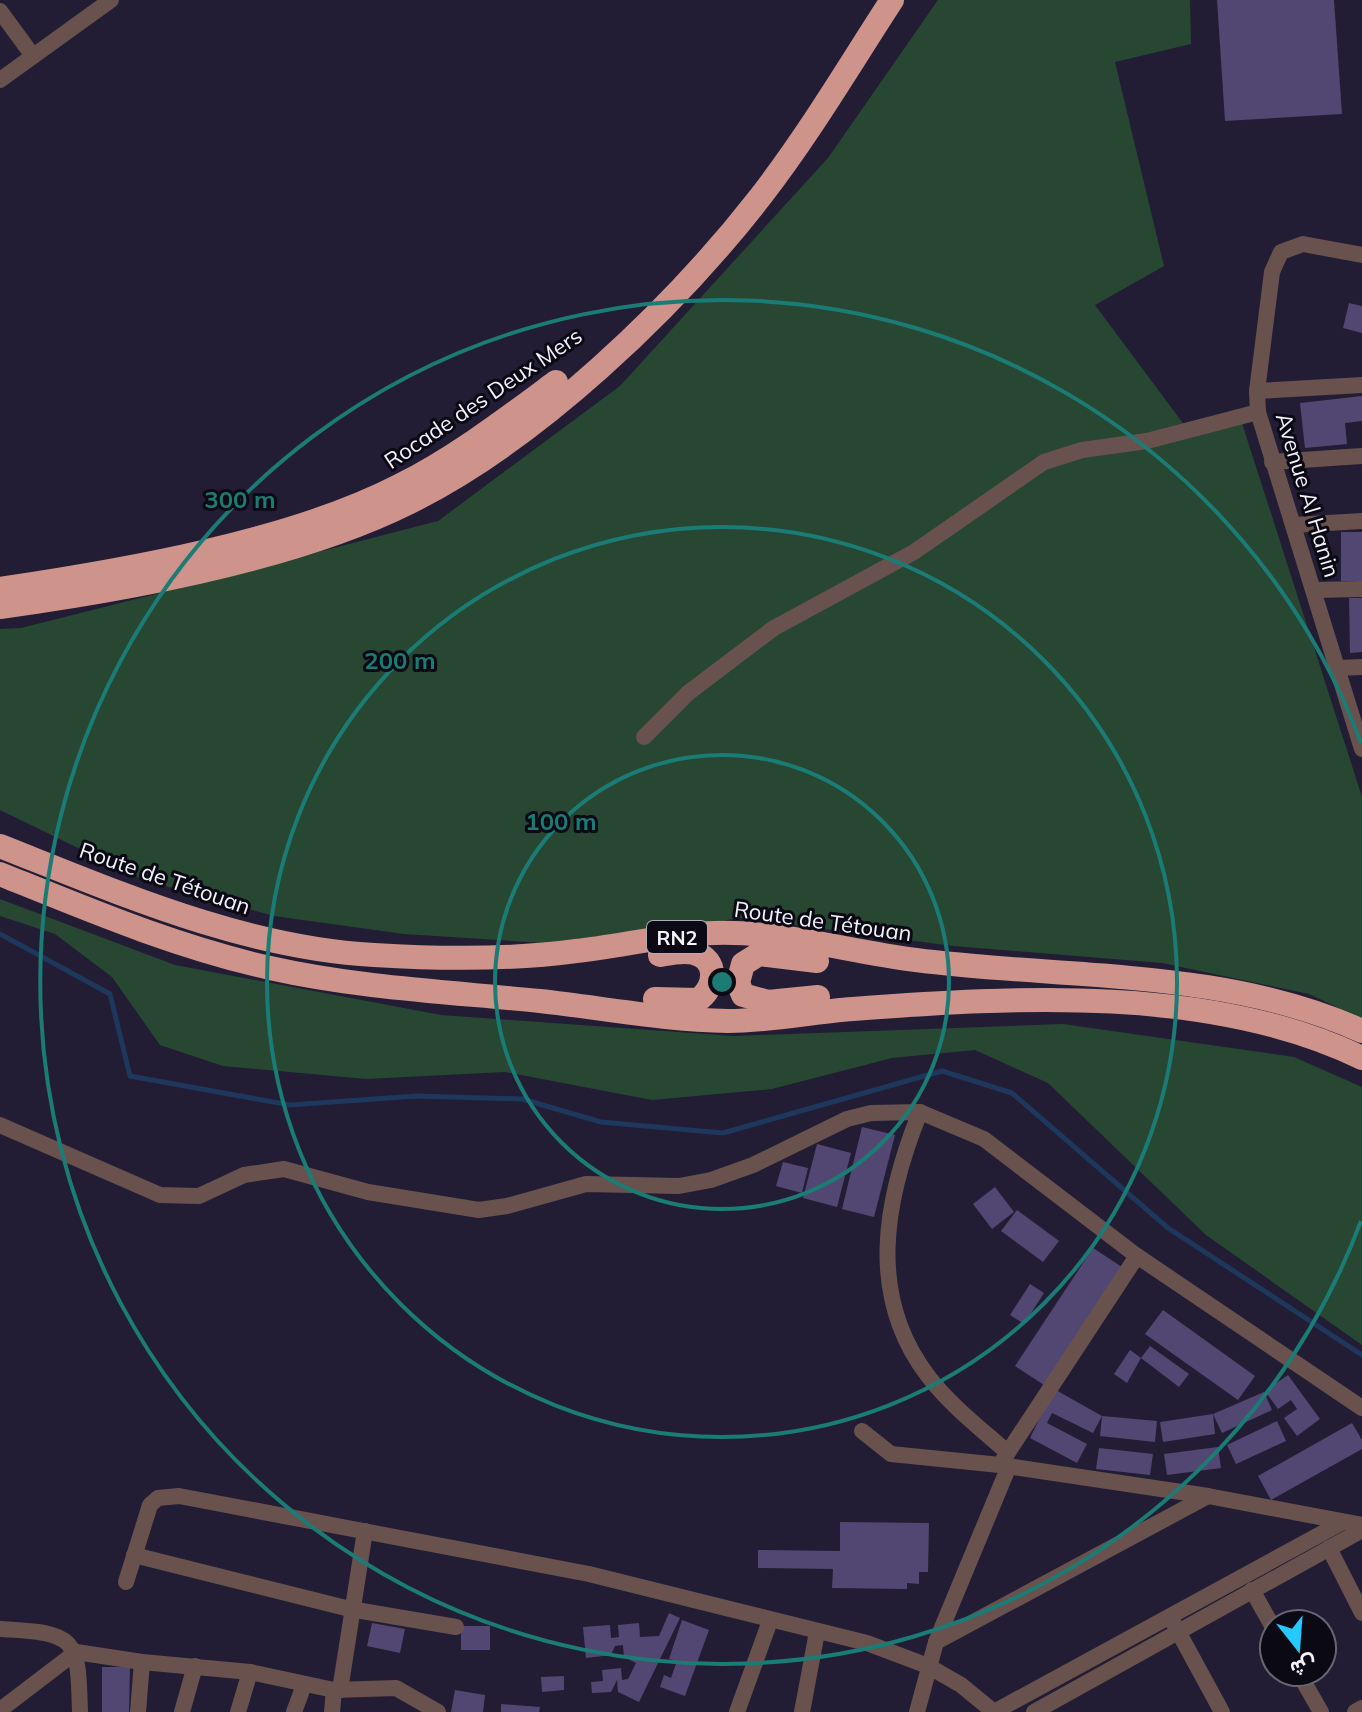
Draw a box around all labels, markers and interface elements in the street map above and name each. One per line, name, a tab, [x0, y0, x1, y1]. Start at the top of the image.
street label: Rocade des Deux Mers	[379, 321, 587, 475]
street label: Avenue Al Hanin	[1270, 409, 1346, 581]
text: 300 m	[204, 484, 276, 514]
text: 200 m	[364, 645, 436, 675]
text: 100 m	[525, 806, 597, 836]
street label: Route de Tétouan	[76, 836, 254, 920]
street label: Route de Tétouan	[732, 895, 914, 947]
road number: RN2	[647, 921, 707, 953]
centre of rings	[708, 968, 736, 996]
north arrow	[1258, 1608, 1338, 1688]
text: ش	[1287, 1650, 1321, 1684]

